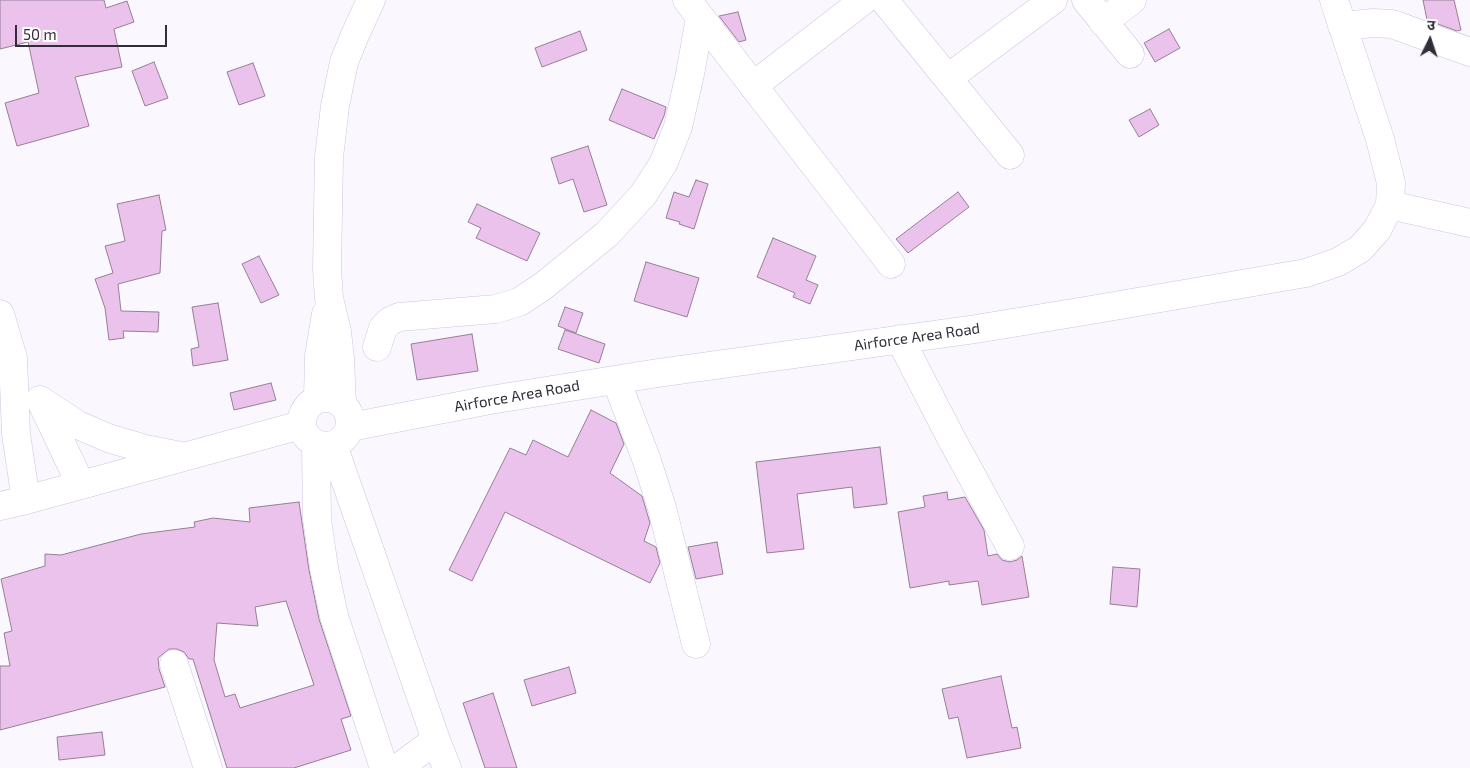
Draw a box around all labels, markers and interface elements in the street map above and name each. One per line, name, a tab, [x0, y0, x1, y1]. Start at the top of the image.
scale bar	[18, 15, 170, 47]
north arrow	[1405, 15, 1455, 65]
text: उ	[1426, 16, 1436, 33]
text: 50 m	[23, 25, 57, 43]
street label: Airforce Area Road	[853, 319, 981, 355]
street label: Airforce Area Road	[453, 376, 581, 416]

